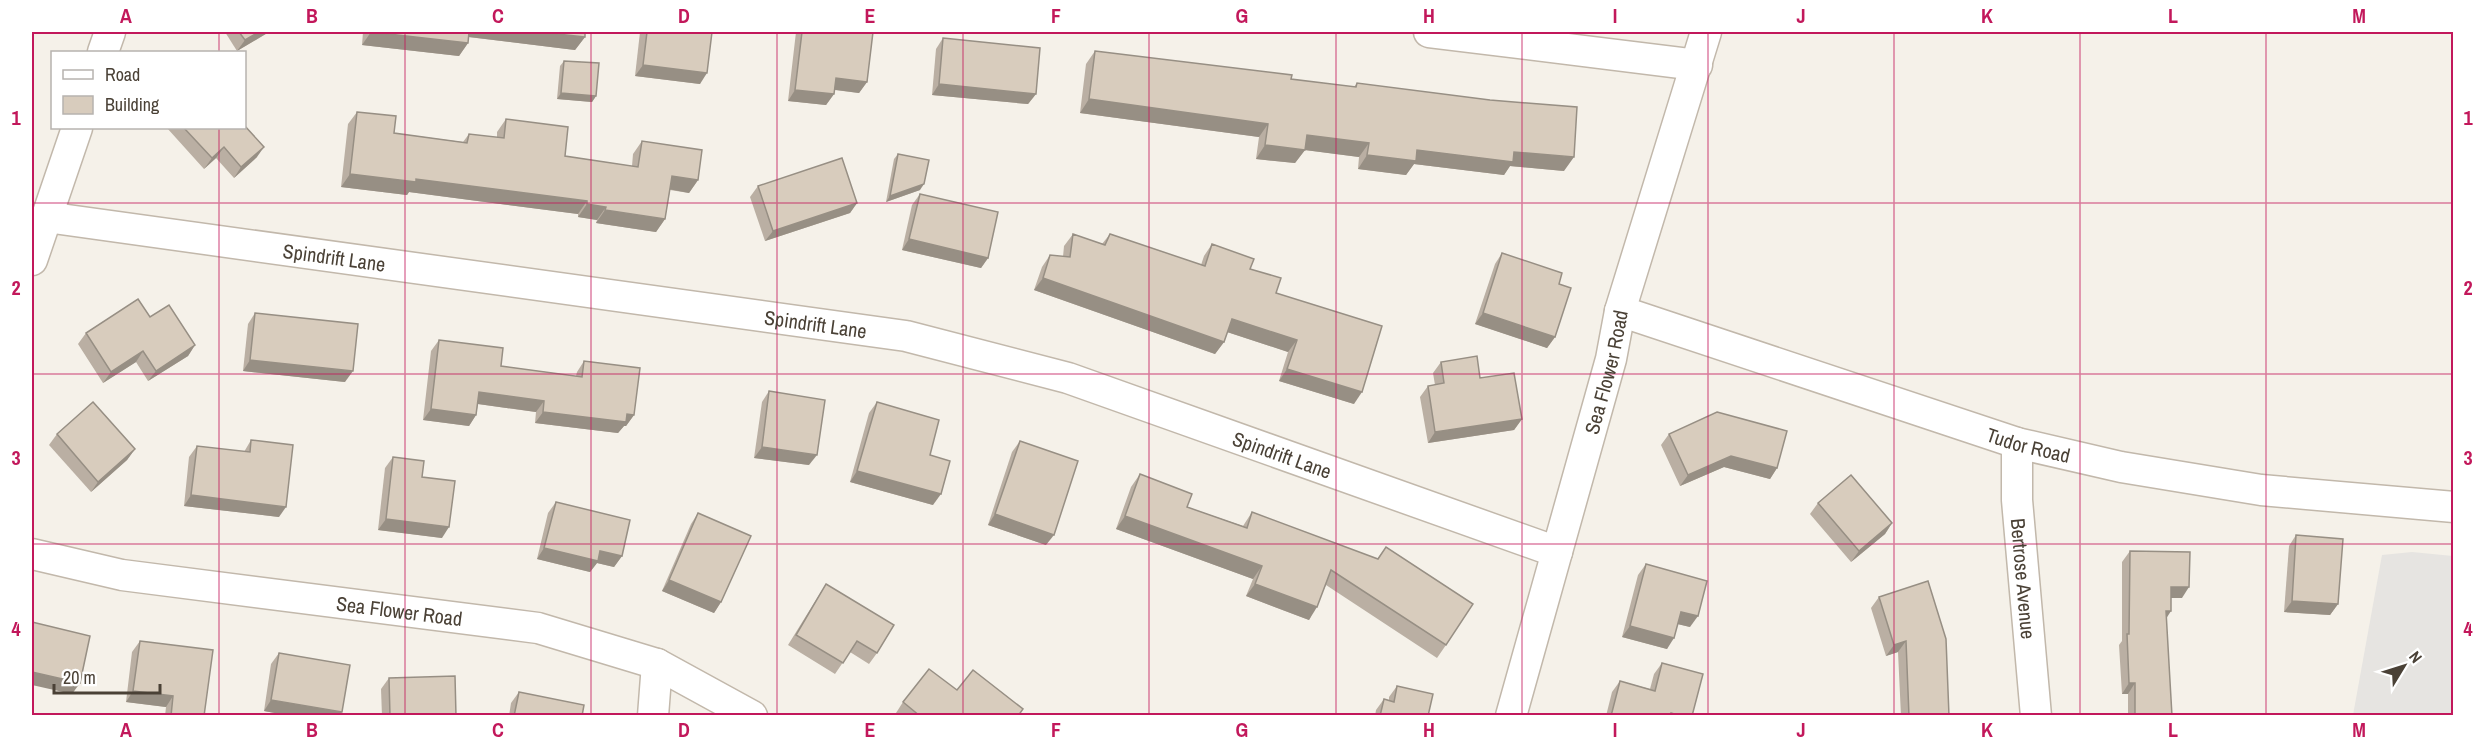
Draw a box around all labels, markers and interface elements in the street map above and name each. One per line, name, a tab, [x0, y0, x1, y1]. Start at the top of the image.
text: A	[120, 2, 132, 29]
text: B	[306, 2, 318, 29]
text: C	[492, 2, 504, 29]
text: D	[678, 2, 690, 29]
text: E	[865, 2, 876, 29]
text: F	[1051, 2, 1061, 29]
text: G	[1236, 2, 1248, 29]
text: H	[1423, 2, 1435, 29]
text: I	[1613, 2, 1617, 29]
text: J	[1796, 2, 1806, 29]
text: K	[1981, 2, 1993, 29]
text: L	[2168, 2, 2178, 29]
text: M	[2352, 2, 2366, 29]
legend	[51, 51, 246, 129]
text: Road	[105, 62, 140, 87]
text: Building	[105, 92, 160, 117]
text: 1	[11, 104, 21, 131]
text: 1	[2463, 104, 2473, 131]
street label: Spindrift Lane	[281, 236, 387, 277]
text: 2	[11, 274, 21, 301]
text: 2	[2463, 274, 2473, 301]
street label: Spindrift Lane	[763, 303, 869, 344]
street label: Sea Flower Road	[1577, 308, 1633, 437]
street label: Tudor Road	[1983, 420, 2073, 468]
street label: Spindrift Lane	[1229, 424, 1335, 484]
text: 3	[11, 444, 21, 471]
text: 3	[2463, 444, 2473, 471]
street label: Bertrose Avenue	[2005, 517, 2043, 640]
street label: Sea Flower Road	[335, 589, 464, 632]
text: 4	[11, 615, 21, 642]
text: 4	[2463, 615, 2473, 642]
north arrow	[2374, 636, 2434, 696]
text: N	[2404, 646, 2427, 667]
scale bar	[54, 657, 160, 695]
text: 20 m	[63, 665, 96, 690]
text: A	[120, 716, 132, 743]
text: B	[306, 716, 318, 743]
text: C	[492, 716, 504, 743]
text: D	[678, 716, 690, 743]
text: E	[865, 716, 876, 743]
text: F	[1051, 716, 1061, 743]
text: G	[1236, 716, 1248, 743]
text: H	[1423, 716, 1435, 743]
text: I	[1613, 716, 1617, 743]
text: J	[1796, 716, 1806, 743]
text: K	[1981, 716, 1993, 743]
text: L	[2168, 716, 2178, 743]
text: M	[2352, 716, 2366, 743]

